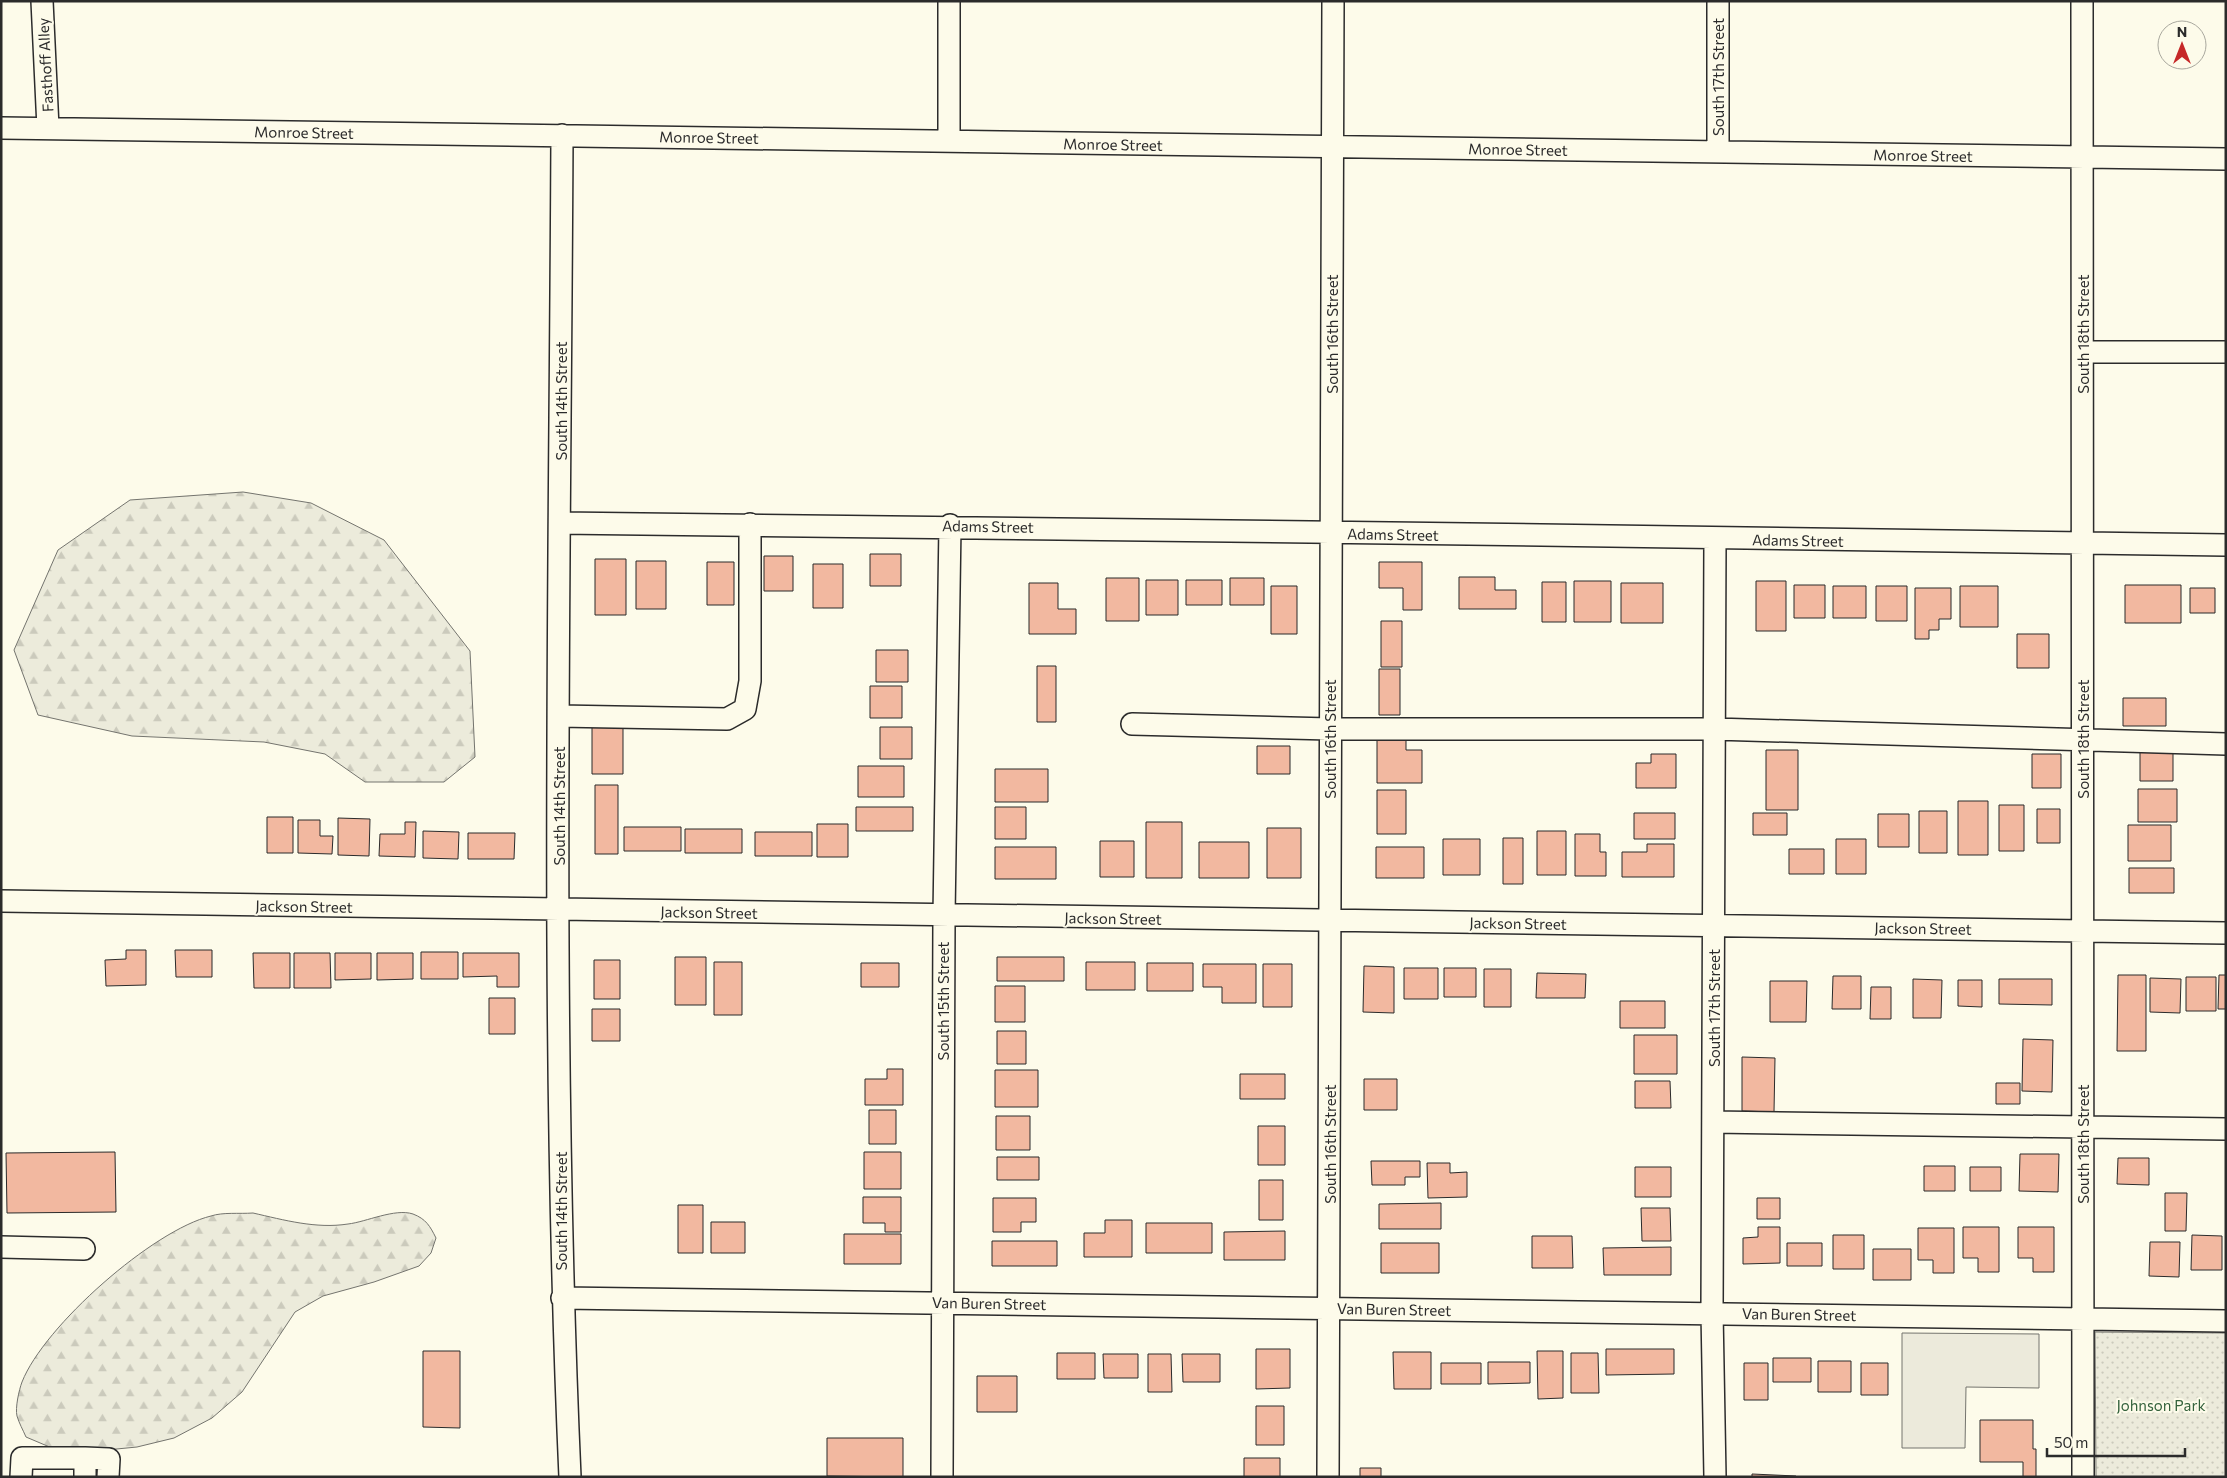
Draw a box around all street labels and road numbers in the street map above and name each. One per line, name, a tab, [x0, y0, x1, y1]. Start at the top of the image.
street label: Fasthoff Alley	[34, 17, 56, 113]
street label: South 17th Street	[1709, 18, 1727, 136]
street label: Monroe Street	[254, 122, 354, 142]
street label: Monroe Street	[659, 127, 759, 147]
street label: Monroe Street	[1063, 134, 1163, 154]
street label: Monroe Street	[1468, 139, 1568, 159]
street label: Monroe Street	[1873, 145, 1973, 165]
street label: South 16th Street	[1323, 274, 1341, 394]
street label: South 18th Street	[2074, 274, 2092, 394]
street label: South 14th Street	[552, 341, 570, 461]
street label: Adams Street	[942, 516, 1034, 536]
street label: Adams Street	[1347, 524, 1439, 544]
street label: Adams Street	[1752, 530, 1844, 550]
street label: South 16th Street	[1321, 679, 1339, 799]
street label: South 18th Street	[2074, 679, 2092, 799]
street label: South 14th Street	[550, 746, 568, 866]
street label: Jackson Street	[255, 896, 353, 916]
street label: Jackson Street	[660, 902, 758, 922]
street label: Jackson Street	[1064, 908, 1162, 928]
street label: Jackson Street	[1469, 913, 1567, 933]
street label: Jackson Street	[1874, 918, 1972, 938]
street label: South 15th Street	[934, 942, 952, 1060]
street label: South 17th Street	[1705, 949, 1723, 1067]
street label: South 16th Street	[1321, 1084, 1339, 1204]
street label: South 18th Street	[2074, 1084, 2092, 1204]
street label: South 14th Street	[552, 1151, 570, 1271]
street label: Van Buren Street	[932, 1293, 1046, 1313]
street label: Van Buren Street	[1337, 1299, 1451, 1319]
street label: Van Buren Street	[1742, 1304, 1856, 1324]

